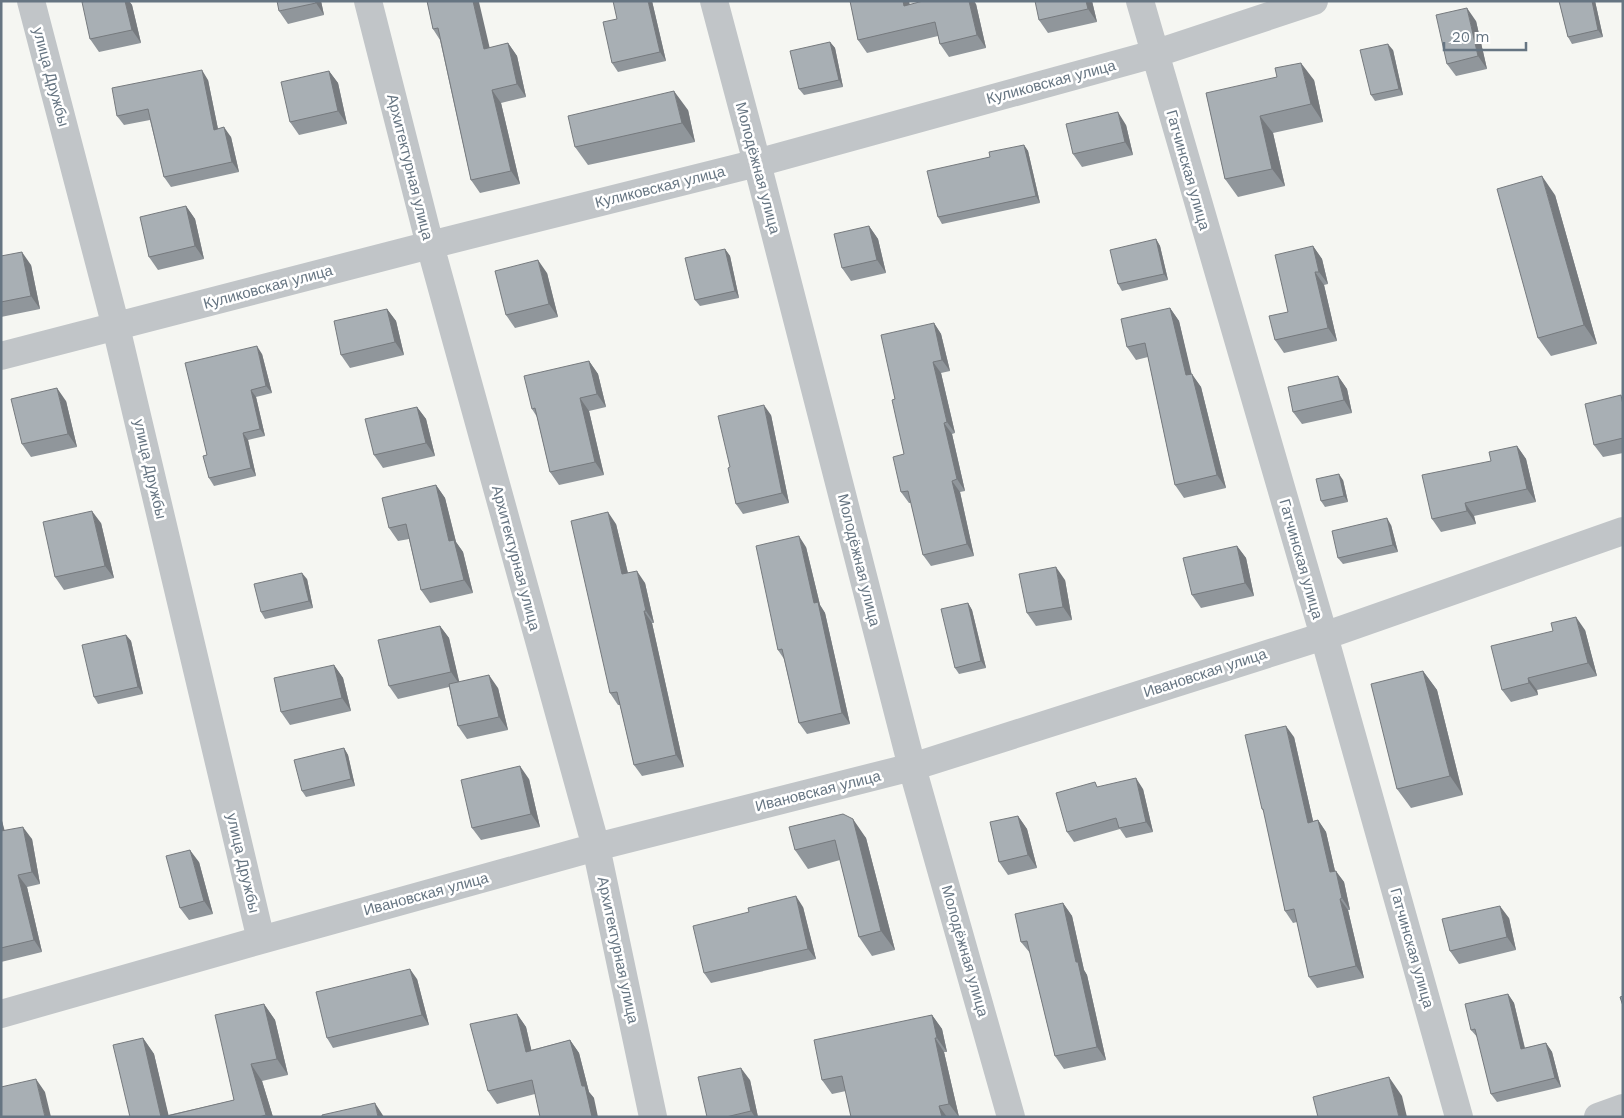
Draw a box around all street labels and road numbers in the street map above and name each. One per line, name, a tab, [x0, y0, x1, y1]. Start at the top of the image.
street label: улица Дружбы	[29, 25, 73, 129]
street label: Куликовская улица	[984, 56, 1118, 108]
street label: Архитектурная улица	[383, 92, 437, 242]
street label: Молодёжная улица	[732, 100, 784, 237]
street label: Гатчинская улица	[1162, 108, 1214, 233]
street label: Куликовская улица	[593, 162, 727, 212]
street label: Куликовская улица	[201, 261, 335, 313]
street label: улица Дружбы	[130, 417, 170, 521]
street label: Архитектурная улица	[488, 483, 544, 633]
street label: Молодёжная улица	[834, 492, 884, 629]
street label: Гатчинская улица	[1275, 497, 1327, 622]
street label: Ивановская улица	[1141, 644, 1270, 701]
street label: Ивановская улица	[753, 767, 883, 815]
street label: улица Дружбы	[223, 811, 263, 915]
street label: Ивановская улица	[362, 869, 491, 919]
street label: Архитектурная улица	[594, 875, 642, 1026]
street label: Молодёжная улица	[938, 883, 993, 1019]
street label: Гатчинская улица	[1386, 886, 1438, 1011]

